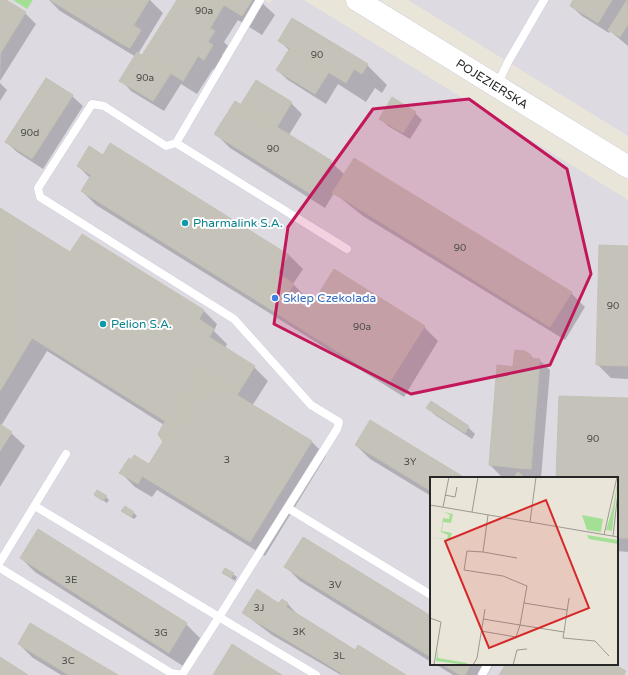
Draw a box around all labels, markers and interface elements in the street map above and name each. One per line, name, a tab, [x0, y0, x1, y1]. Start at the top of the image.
house number: 90a	[195, 5, 213, 17]
house number: 90	[311, 49, 323, 61]
street label: POJEZIERSKA	[453, 56, 531, 112]
house number: 90a	[136, 72, 154, 84]
house number: 90d	[21, 127, 39, 139]
house number: 90	[267, 143, 279, 155]
place label: Pharmalink S.A.	[193, 216, 283, 230]
marker: Pharmalink S.A.	[180, 218, 190, 228]
house number: 90	[454, 242, 466, 254]
place label: Sklep Czekolada	[283, 291, 376, 305]
marker: Sklep Czekolada	[270, 293, 280, 303]
house number: 90	[607, 300, 619, 312]
place label: Pelion S.A.	[111, 317, 172, 331]
marker: Pelion S.A.	[98, 319, 108, 329]
house number: 90a	[353, 321, 371, 333]
house number: 90	[587, 433, 599, 445]
house number: 3	[224, 454, 230, 466]
house number: 3Y	[404, 456, 417, 468]
inset map	[430, 477, 618, 665]
house number: 3E	[65, 574, 77, 586]
house number: 3V	[328, 579, 342, 591]
house number: 3J	[254, 602, 264, 614]
house number: 3K	[293, 626, 306, 638]
house number: 3G	[154, 627, 168, 639]
house number: 3L	[333, 650, 345, 662]
house number: 3C	[61, 655, 75, 667]

